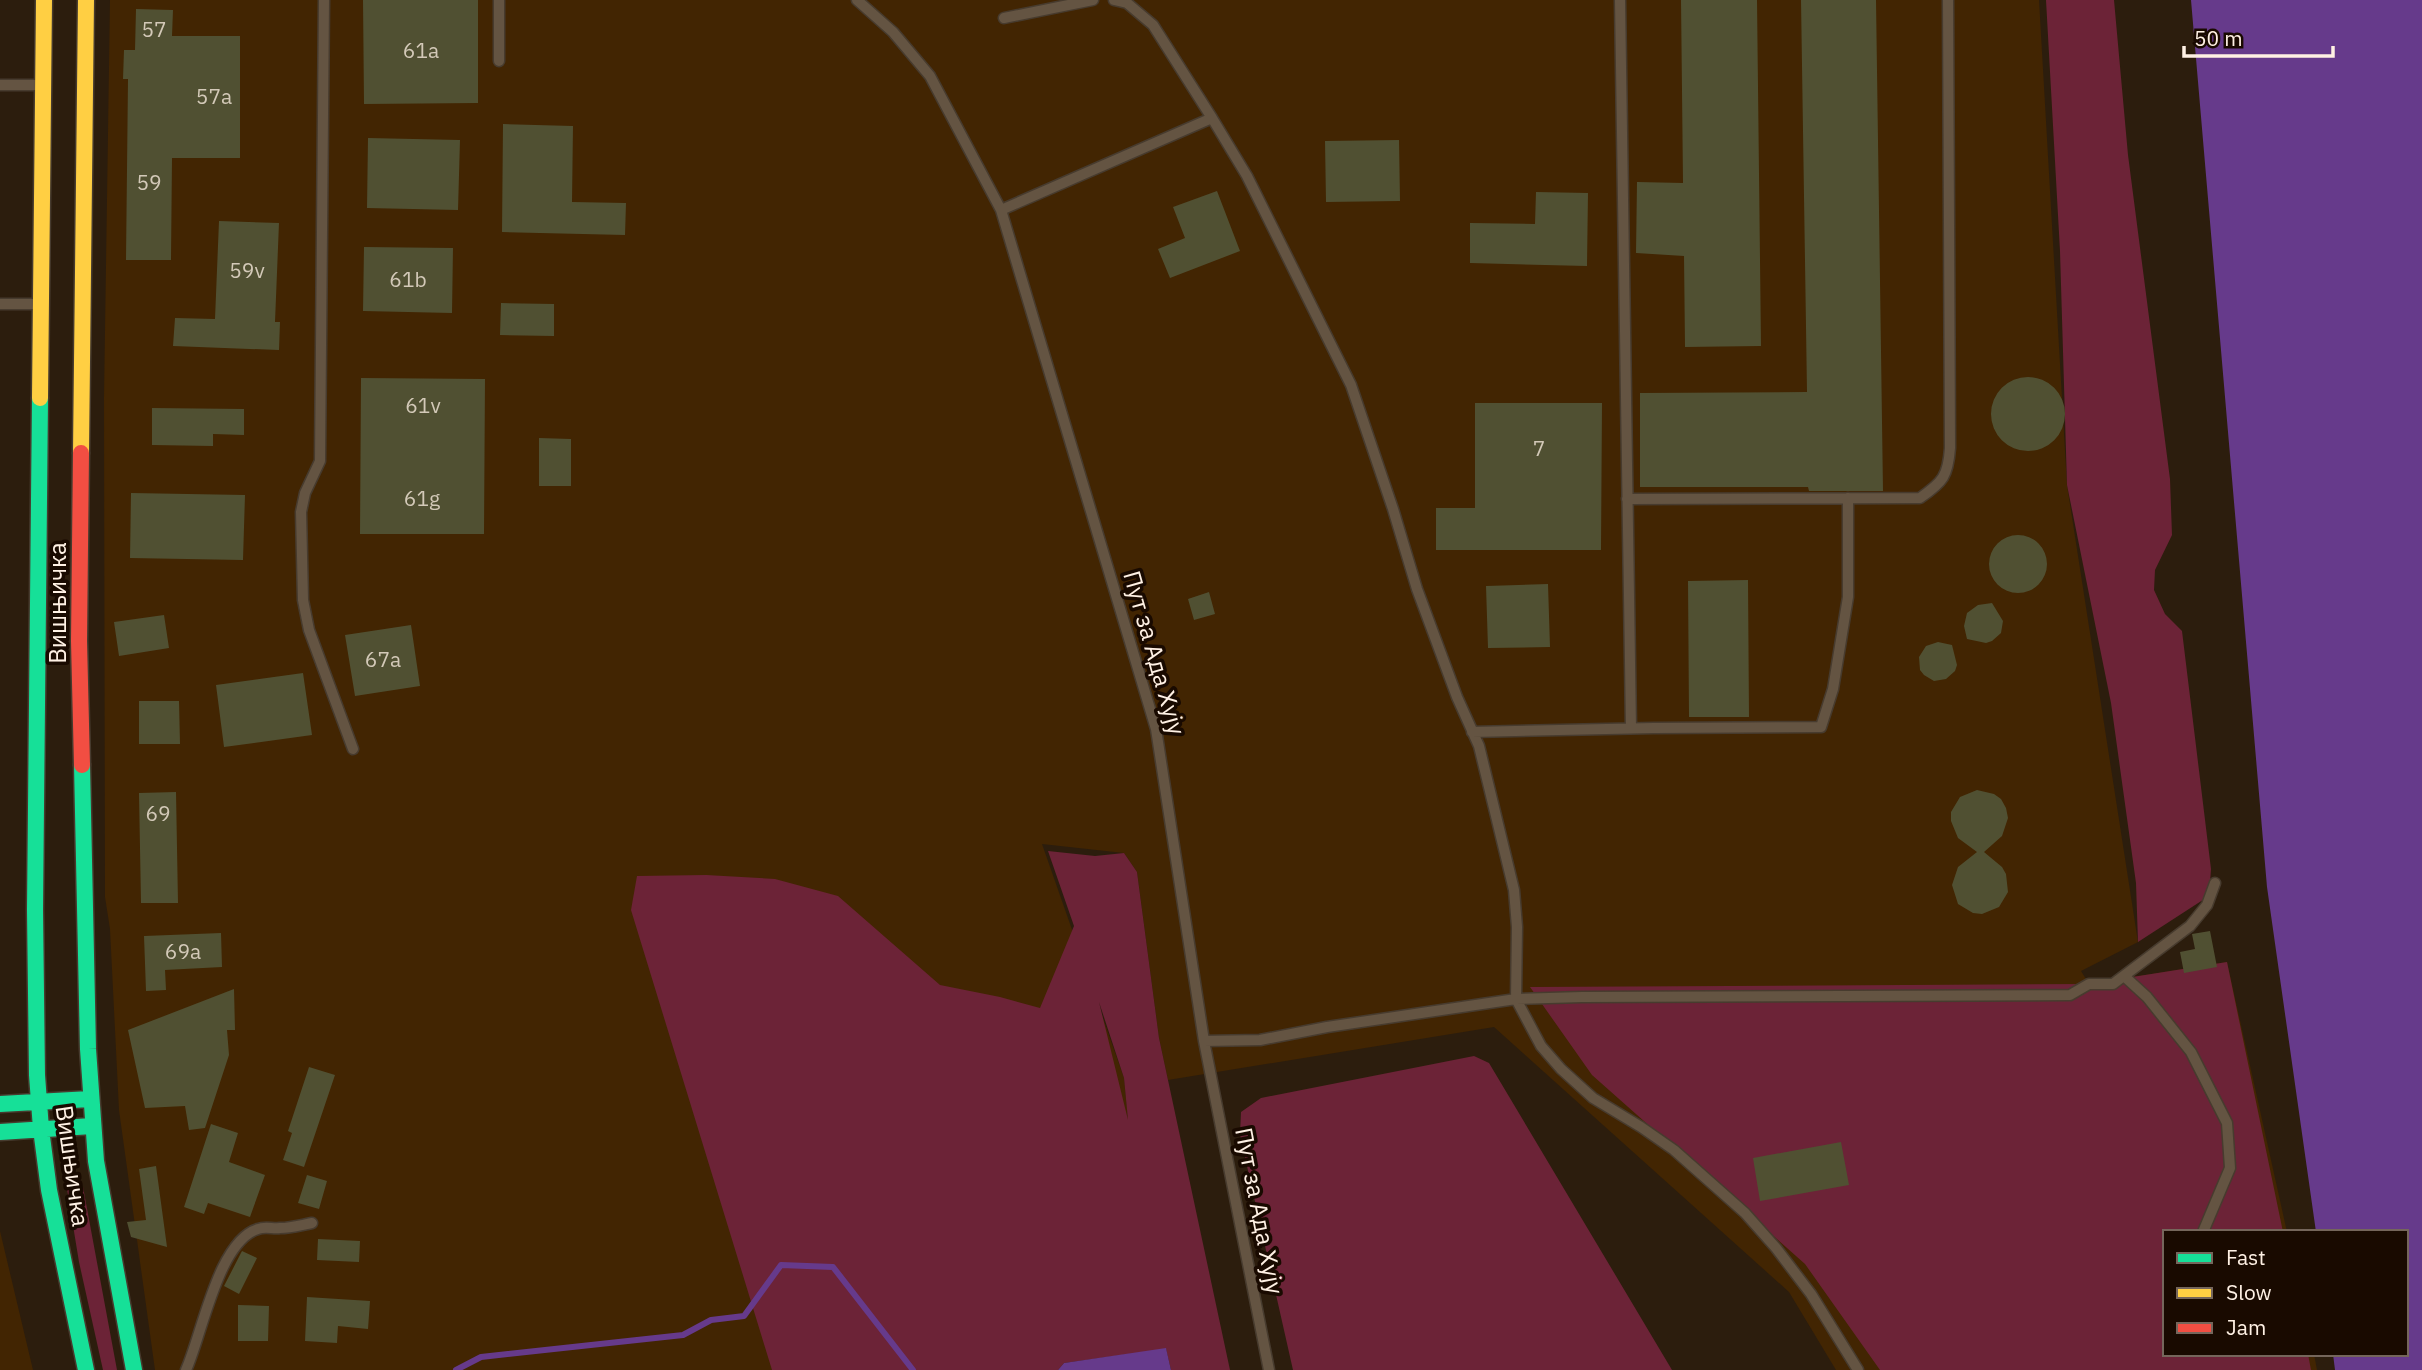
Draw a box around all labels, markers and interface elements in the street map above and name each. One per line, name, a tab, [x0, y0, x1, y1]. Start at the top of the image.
scale bar	[2184, 14, 2333, 58]
house number: 57	[141, 15, 167, 43]
text: 50 m	[2194, 24, 2243, 52]
house number: 61a	[403, 36, 439, 64]
house number: 57a	[196, 82, 232, 110]
house number: 59	[136, 168, 162, 196]
house number: 59v	[229, 256, 265, 284]
house number: 61b	[389, 265, 427, 293]
house number: 61v	[405, 391, 441, 419]
house number: 7	[1533, 434, 1545, 462]
house number: 61g	[404, 484, 440, 512]
street label: Вишњичка	[41, 542, 73, 664]
street label: Пут за Ада Хују	[1116, 567, 1194, 738]
house number: 67a	[365, 645, 401, 673]
house number: 69	[145, 799, 171, 827]
house number: 69a	[165, 937, 201, 965]
street label: Вишњичка	[49, 1103, 97, 1229]
street label: Пут за Ада Хују	[1228, 1125, 1292, 1297]
legend	[2163, 1230, 2408, 1356]
text: Fast	[2226, 1243, 2266, 1271]
text: Slow	[2226, 1278, 2272, 1306]
text: Jam	[2226, 1313, 2266, 1341]

